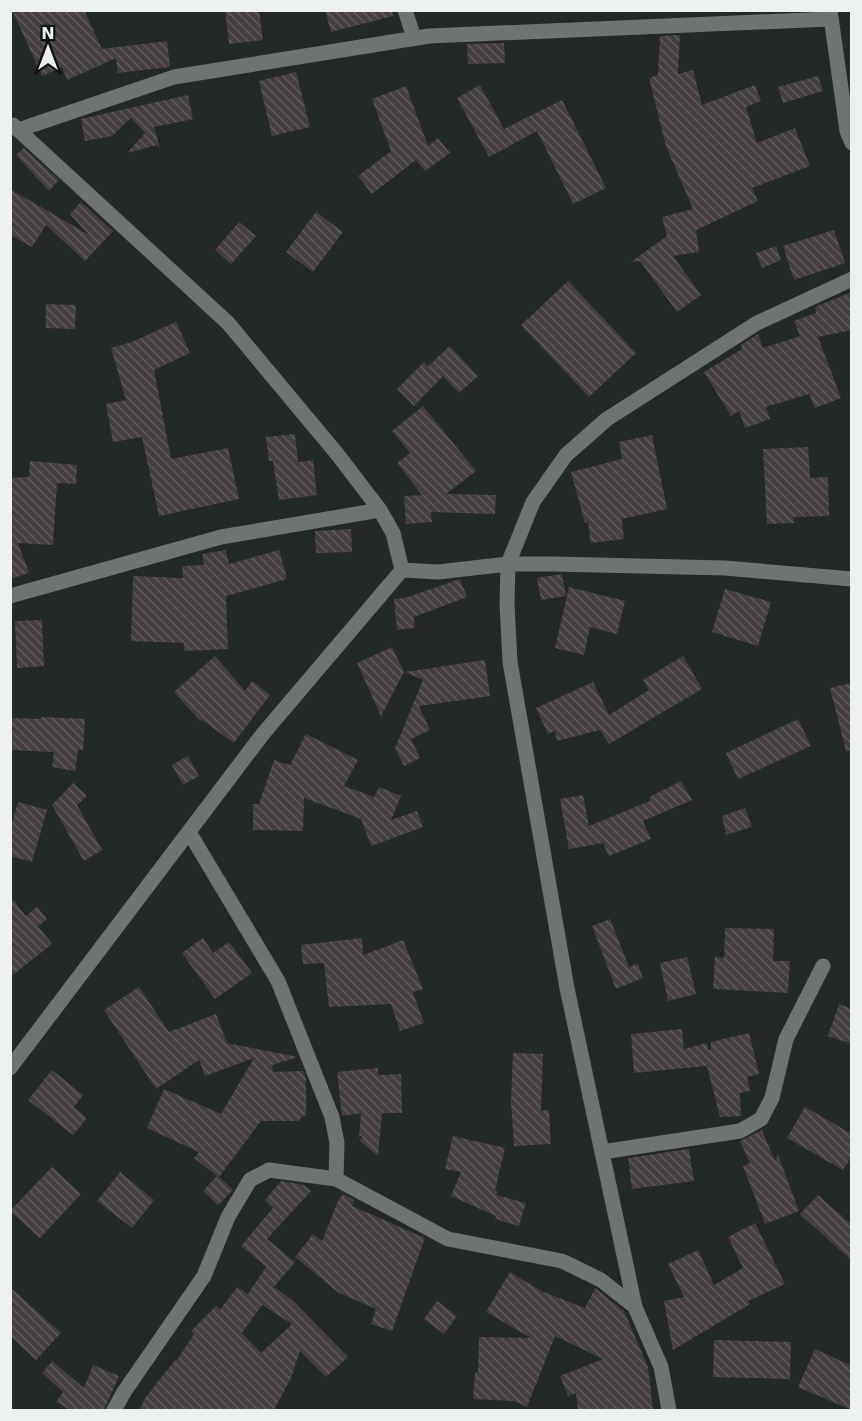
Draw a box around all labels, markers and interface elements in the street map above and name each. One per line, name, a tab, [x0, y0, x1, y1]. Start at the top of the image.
north arrow	[18, 18, 78, 78]
text: N	[41, 24, 55, 43]

